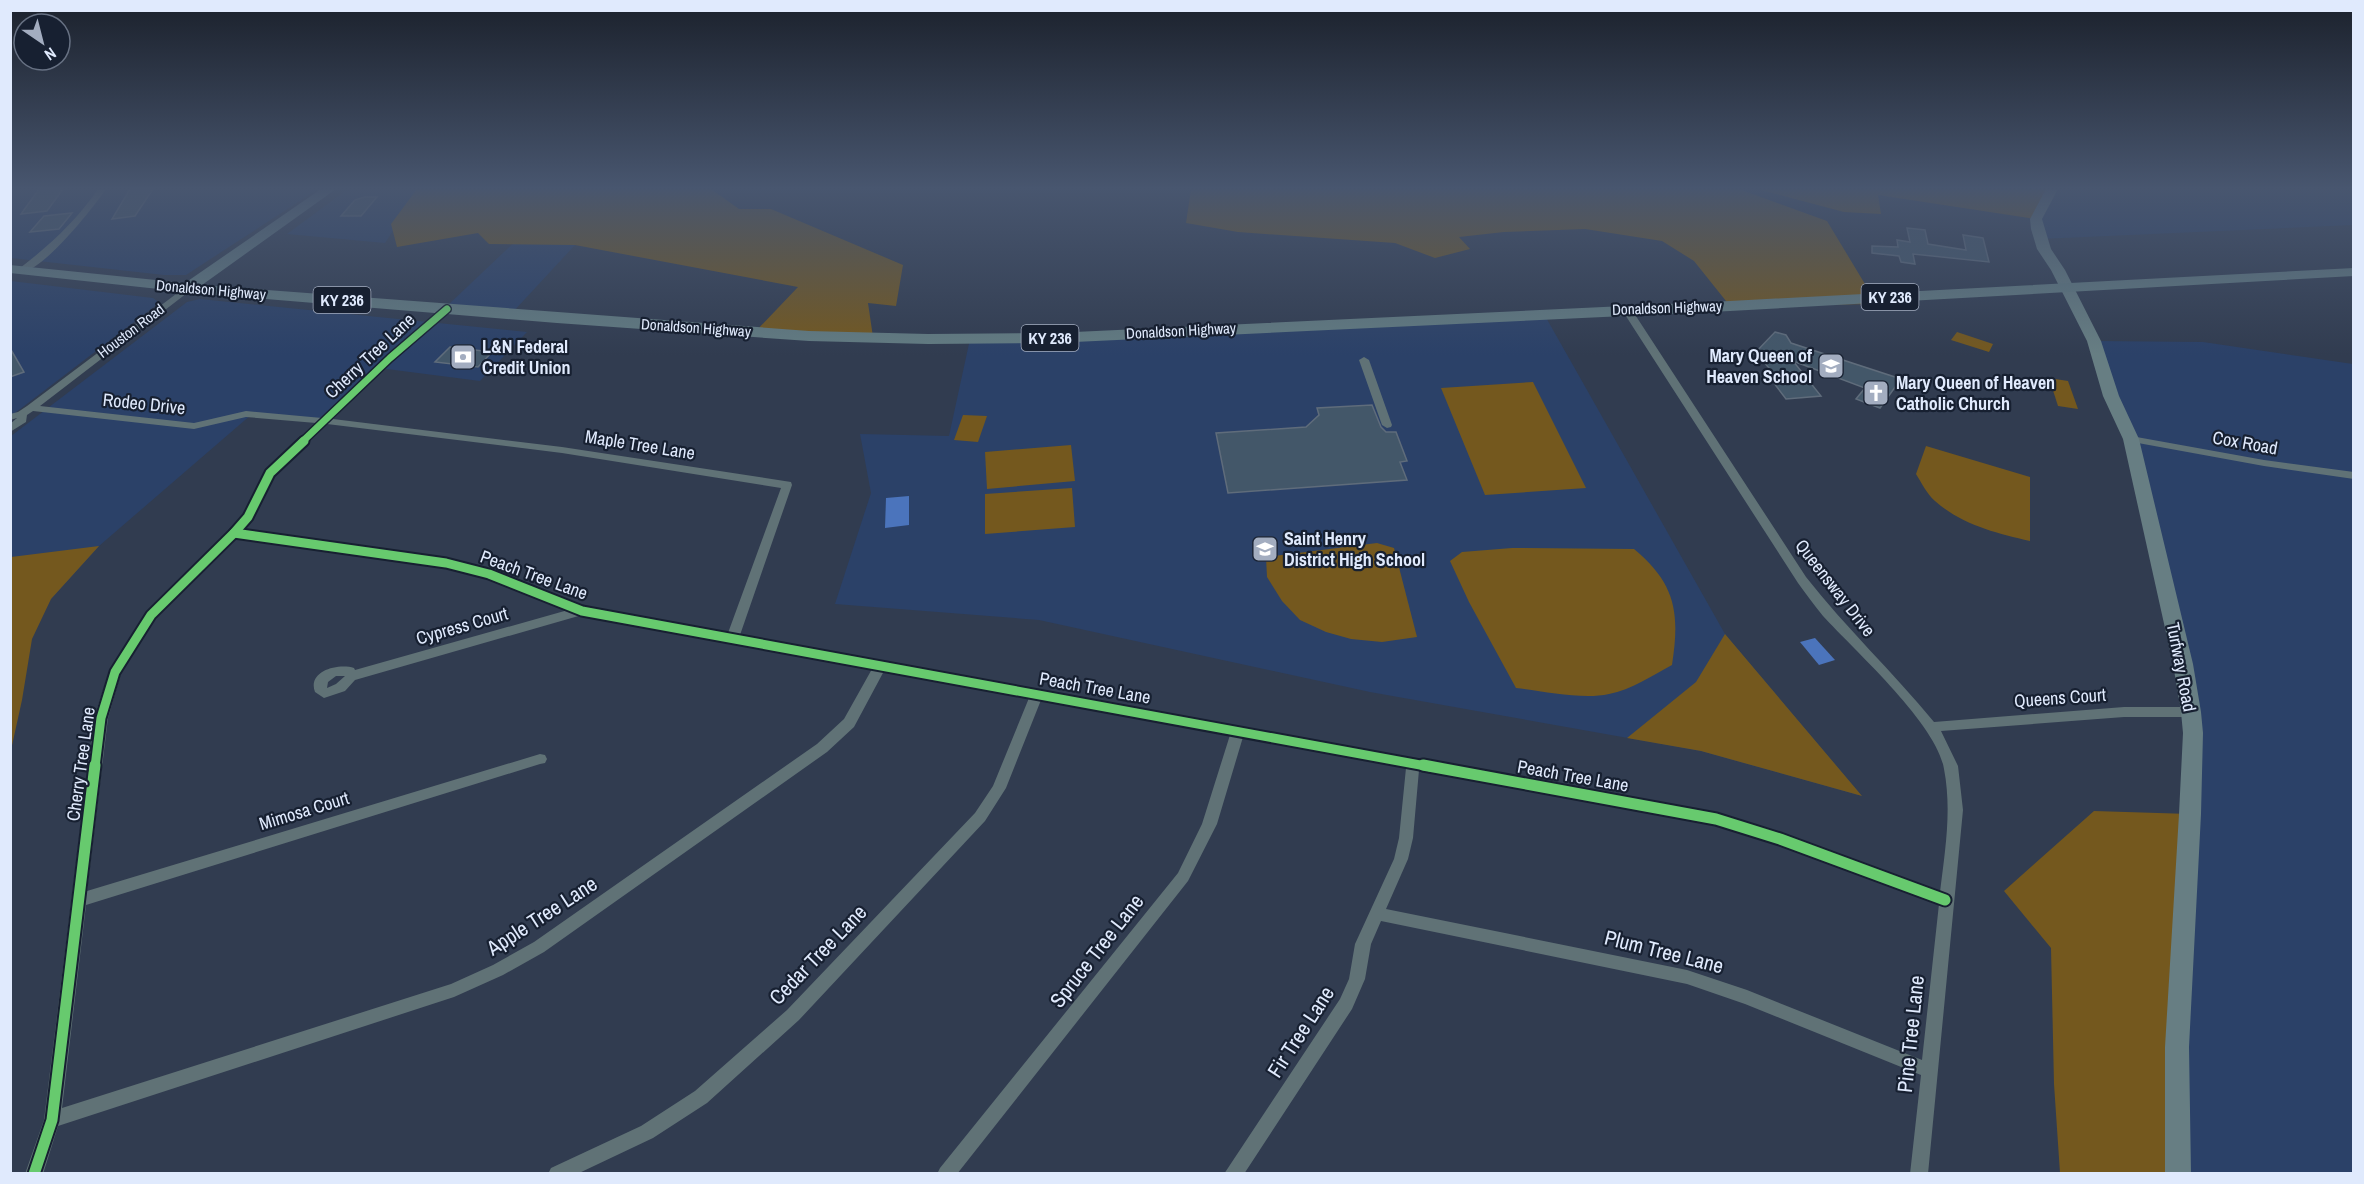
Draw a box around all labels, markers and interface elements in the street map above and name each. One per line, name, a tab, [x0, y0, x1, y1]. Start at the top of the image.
north arrow	[12, 12, 72, 72]
text: N	[40, 43, 61, 66]
street label: Donaldson Highway	[155, 274, 268, 305]
road number: KY 236	[1862, 284, 1918, 310]
road number: KY 236	[314, 287, 370, 313]
street label: Donaldson Highway	[1612, 295, 1723, 320]
street label: Houston Road	[93, 299, 168, 363]
street label: Cherry Tree Lane	[319, 307, 420, 404]
street label: Donaldson Highway	[640, 313, 753, 342]
street label: Donaldson Highway	[1125, 317, 1237, 344]
road number: KY 236	[1022, 325, 1078, 351]
place label: L&N Federal Credit Union	[482, 334, 571, 380]
bank icon: L&N Federal Credit Union	[448, 342, 478, 372]
place label: Mary Queen of Heaven School	[1706, 343, 1812, 389]
school or university icon: Mary Queen of Heaven School	[1816, 351, 1846, 381]
place label: Mary Queen of Heaven Catholic Church	[1896, 370, 2055, 416]
church icon: Mary Queen of Heaven Catholic Church	[1861, 378, 1891, 408]
street label: Rodeo Drive	[102, 387, 187, 420]
street label: Maple Tree Lane	[583, 423, 697, 466]
street label: Cox Road	[2211, 424, 2280, 461]
place label: Saint Henry District High School	[1284, 526, 1425, 572]
school or university icon: Saint Henry District High School	[1250, 534, 1280, 564]
street label: Queensway Drive	[1789, 534, 1881, 642]
street label: Peach Tree Lane	[477, 544, 591, 606]
street label: Cypress Court	[413, 601, 511, 651]
street label: Turfway Road	[2161, 620, 2202, 714]
street label: Peach Tree Lane	[1038, 665, 1153, 710]
street label: Queens Court	[2013, 682, 2107, 713]
street label: Cherry Tree Lane	[60, 705, 101, 823]
street label: Peach Tree Lane	[1516, 753, 1631, 798]
street label: Mimosa Court	[256, 785, 352, 836]
street label: Apple Tree Lane	[480, 869, 603, 963]
street label: Spruce Tree Lane	[1043, 888, 1150, 1014]
street label: Cedar Tree Lane	[762, 898, 873, 1011]
street label: Plum Tree Lane	[1602, 923, 1727, 980]
street label: Pine Tree Lane	[1890, 974, 1931, 1094]
street label: Fir Tree Lane	[1260, 980, 1341, 1083]

